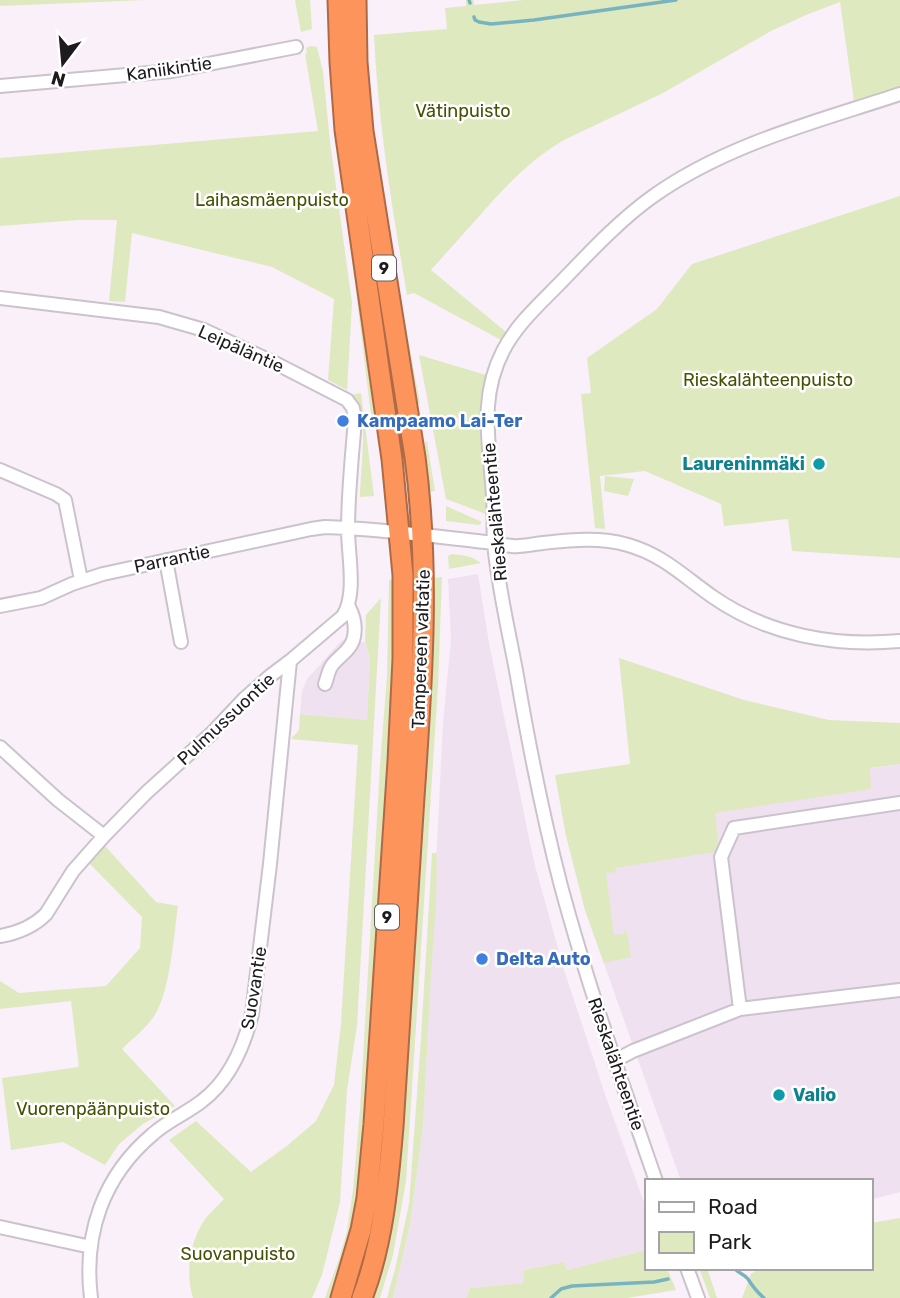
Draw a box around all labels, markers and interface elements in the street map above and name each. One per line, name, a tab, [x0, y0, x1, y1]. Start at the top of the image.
north arrow	[28, 28, 98, 98]
street label: Kaniikintie	[125, 52, 213, 86]
text: N	[49, 66, 68, 92]
park label: Vätinpuisto	[415, 100, 511, 122]
park label: Laihasmäenpuisto	[195, 189, 349, 211]
road number: 9	[372, 256, 396, 280]
street label: Leipäläntie	[195, 320, 287, 378]
park label: Rieskalähteenpuisto	[683, 369, 853, 391]
place label: Kampaamo Lai-Ter	[357, 410, 522, 432]
marker: Kampaamo Lai-Ter	[335, 413, 351, 429]
street label: Rieskalähteentie	[478, 442, 512, 582]
place label: Laureninmäki	[682, 453, 805, 475]
marker: Laureninmäki	[811, 456, 827, 472]
street label: Parrantie	[132, 540, 212, 578]
street label: Tampereen valtatie	[407, 569, 435, 729]
street label: Pulmussuontie	[173, 668, 279, 770]
road number: 9	[375, 904, 399, 930]
street label: Suovantie	[237, 945, 271, 1031]
place label: Delta Auto	[496, 948, 591, 970]
marker: Delta Auto	[474, 951, 490, 967]
street label: Rieskalähteentie	[583, 995, 649, 1133]
place label: Valio	[793, 1084, 836, 1106]
marker: Valio	[771, 1087, 787, 1103]
park label: Vuorenpäänpuisto	[16, 1098, 170, 1120]
legend	[645, 1179, 872, 1270]
text: Road	[708, 1194, 758, 1219]
text: Park	[708, 1229, 752, 1254]
park label: Suovanpuisto	[181, 1243, 295, 1265]

